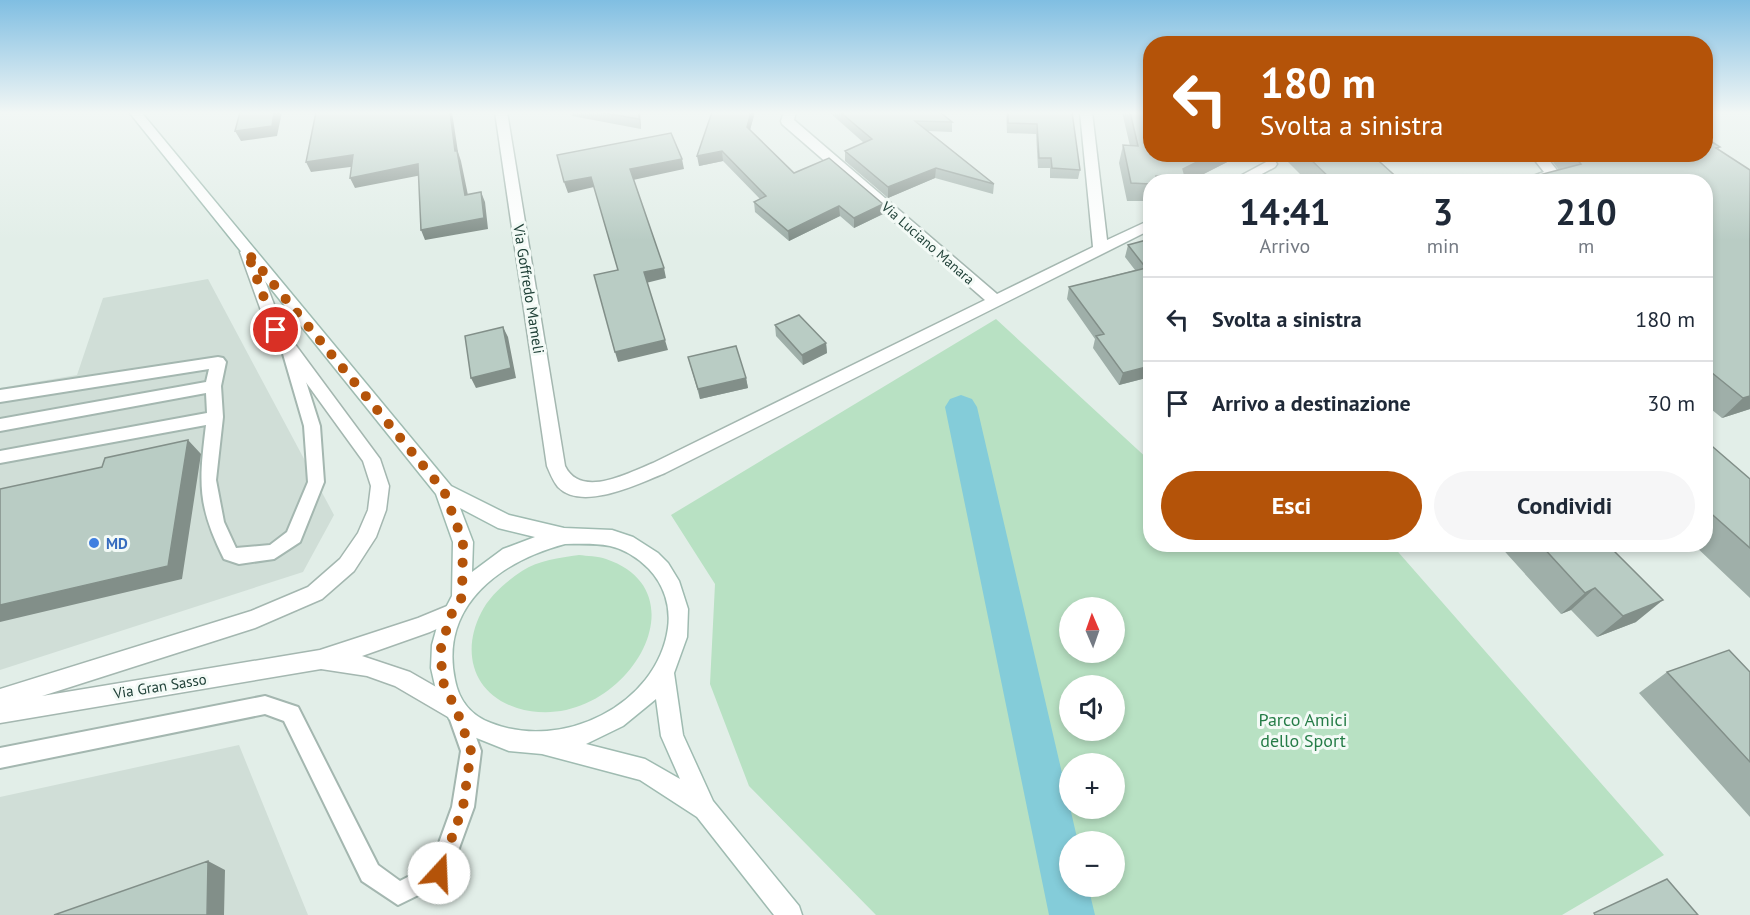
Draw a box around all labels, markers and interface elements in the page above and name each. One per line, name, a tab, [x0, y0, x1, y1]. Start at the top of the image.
text: 180 m	[1260, 55, 1376, 110]
icon: left	[1161, 60, 1239, 138]
text: Svolta a sinistra	[1260, 108, 1443, 142]
text: 14:41	[1239, 188, 1331, 235]
text: 3	[1433, 188, 1453, 235]
text: 210	[1556, 188, 1617, 235]
street label: Via Luciano Manara	[877, 197, 978, 288]
street label: Via Goffredo Mameli	[509, 222, 549, 355]
text: Arrivo	[1259, 233, 1310, 259]
text: min	[1427, 233, 1459, 259]
text: m	[1578, 233, 1594, 259]
icon: left	[1161, 303, 1194, 336]
pin	[250, 304, 301, 355]
text: Svolta a sinistra	[1212, 305, 1362, 333]
text: 180 m	[1635, 305, 1695, 333]
icon: arrive	[259, 313, 292, 346]
icon: arrive	[1161, 387, 1194, 420]
text: Arrivo a destinazione	[1212, 389, 1411, 417]
text: 30 m	[1647, 389, 1695, 417]
button: Esci	[1161, 471, 1422, 540]
button: Condividi	[1434, 471, 1695, 540]
place label: MD	[106, 534, 128, 553]
marker: MD	[87, 536, 101, 550]
north arrow	[1059, 597, 1125, 663]
map controls	[1059, 597, 1125, 897]
street label: Via Gran Sasso	[111, 669, 208, 703]
button: sound	[1059, 675, 1125, 741]
park label: Parco Amici dello Sport	[1259, 708, 1347, 752]
button: +	[1059, 753, 1125, 819]
button: −	[1059, 831, 1125, 897]
position arrow	[407, 841, 471, 905]

